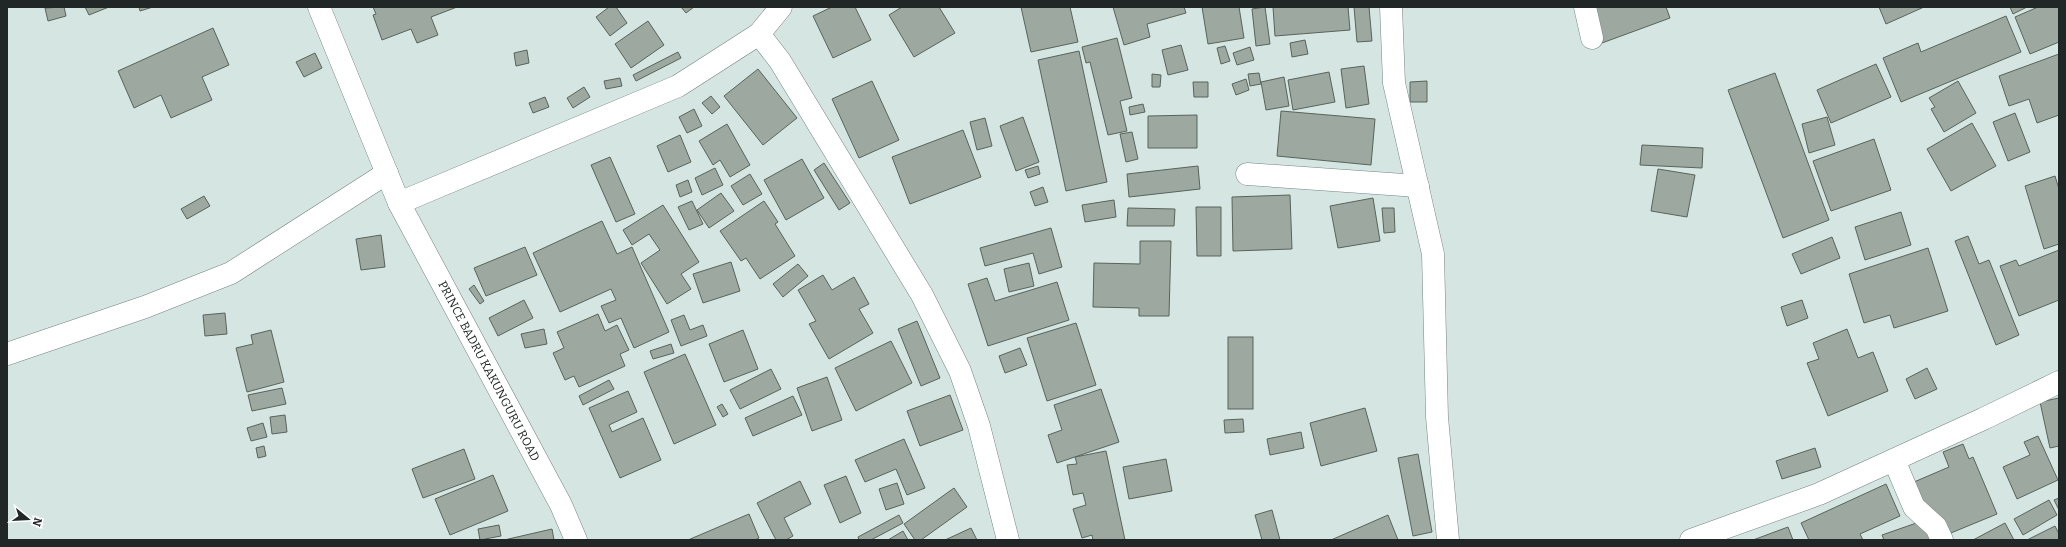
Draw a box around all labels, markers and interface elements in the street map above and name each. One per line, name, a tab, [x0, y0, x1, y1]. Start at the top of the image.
street label: PRINCE BADRU KAKUNGURU ROAD	[435, 279, 543, 463]
north arrow	[8, 499, 48, 539]
text: N	[29, 516, 45, 528]

